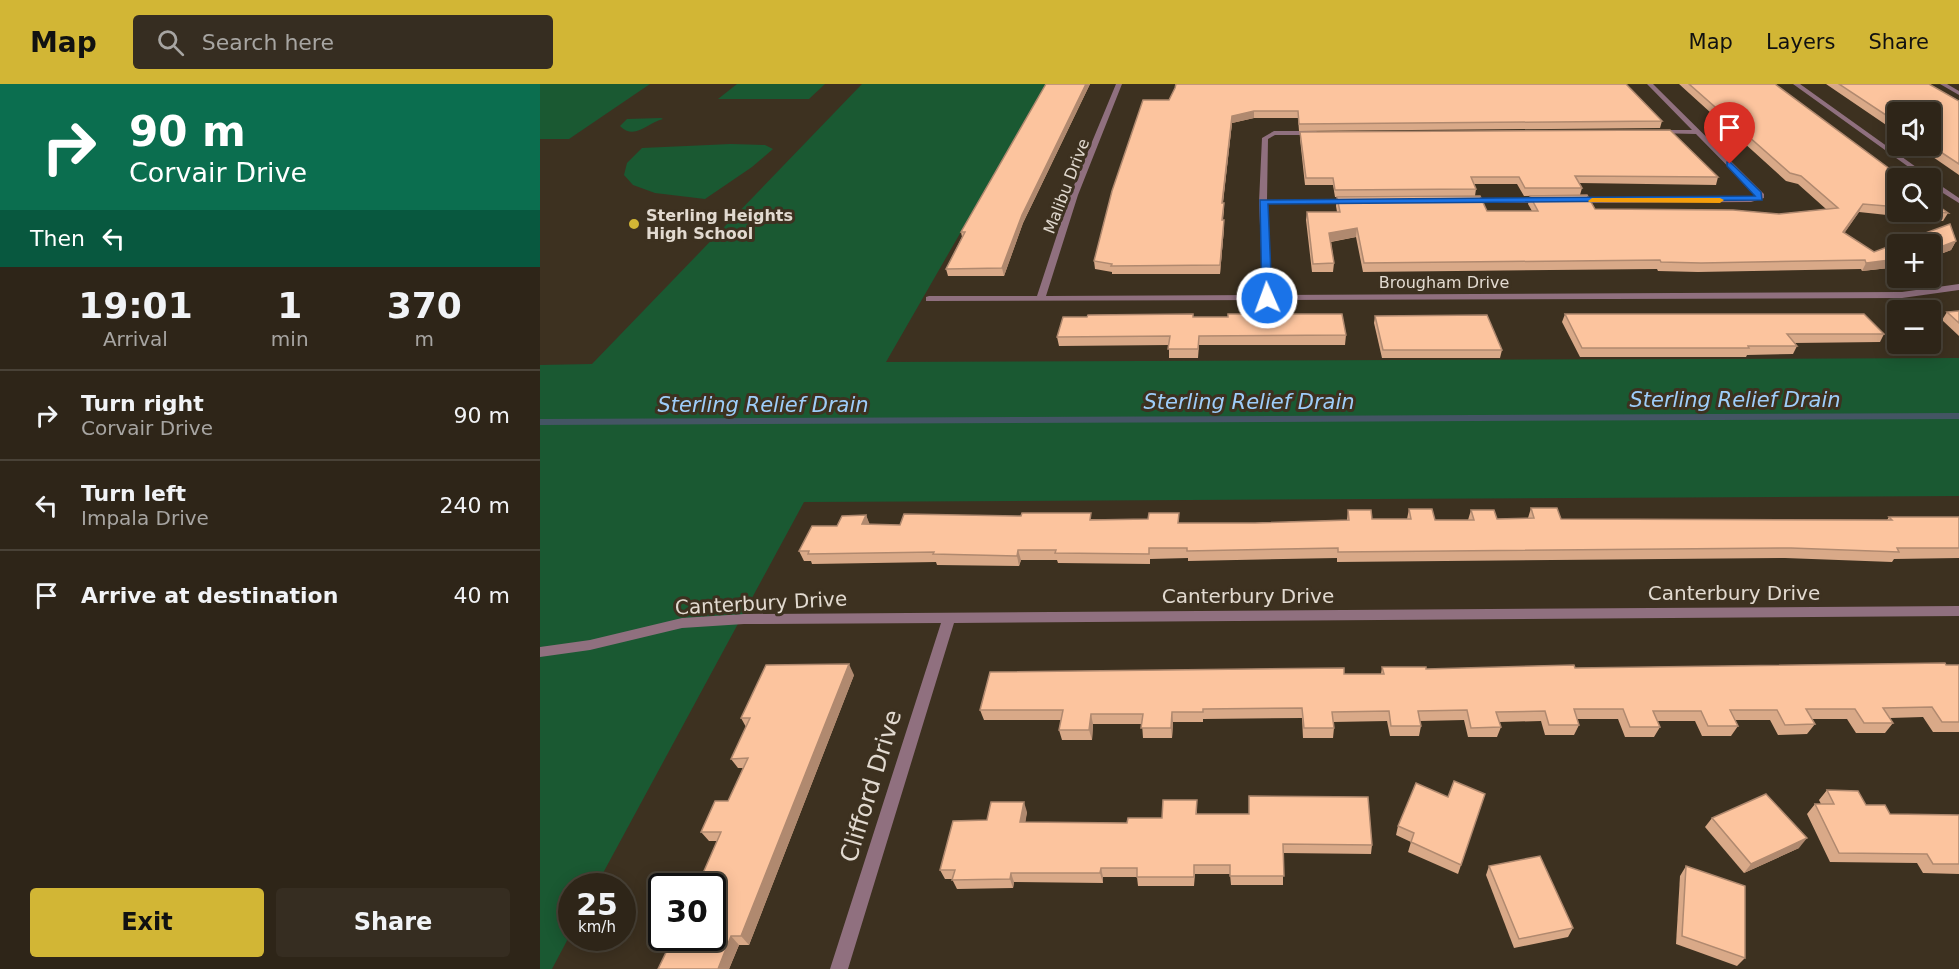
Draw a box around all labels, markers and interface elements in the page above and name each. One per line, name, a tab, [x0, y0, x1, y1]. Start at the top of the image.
search box	[133, 15, 553, 69]
text: Map	[30, 26, 97, 59]
icon: search	[154, 26, 187, 59]
text: Search here	[202, 30, 334, 55]
text: Map	[1689, 30, 1733, 54]
text: Layers	[1766, 30, 1835, 54]
text: Share	[1868, 30, 1929, 54]
pin	[1704, 102, 1755, 164]
map controls	[1887, 102, 1941, 354]
button: sound	[1887, 102, 1941, 156]
text: 90 m	[129, 107, 246, 156]
icon: right	[30, 108, 108, 186]
icon: arrive	[1713, 111, 1746, 144]
street label: Malibu Drive	[1040, 136, 1093, 237]
text: Corvair Drive	[129, 157, 307, 188]
button: search	[1887, 168, 1941, 222]
place label: Sterling Heights High School	[646, 206, 793, 243]
marker: Sterling Heights High School	[627, 217, 641, 231]
icon: left	[97, 222, 130, 255]
text: Then	[30, 226, 85, 251]
button: +	[1887, 234, 1941, 288]
position arrow	[1235, 266, 1299, 330]
street label: Brougham Drive	[1379, 273, 1509, 292]
text: 19:01	[78, 285, 193, 326]
text: 1	[277, 285, 302, 326]
text: 370	[387, 285, 462, 326]
button: −	[1887, 300, 1941, 354]
text: Arrival	[103, 327, 168, 351]
text: min	[271, 327, 309, 351]
text: m	[415, 327, 434, 351]
water label: Sterling Relief Drain	[1629, 388, 1841, 412]
water label: Sterling Relief Drain	[1143, 390, 1355, 414]
text: Turn right	[81, 391, 204, 416]
water label: Sterling Relief Drain	[657, 393, 869, 417]
icon: right	[30, 399, 63, 432]
text: 90 m	[454, 403, 510, 428]
text: Corvair Drive	[81, 416, 213, 440]
text: Turn left	[81, 481, 186, 506]
icon: left	[30, 489, 63, 522]
text: 240 m	[440, 493, 510, 518]
text: Impala Drive	[81, 506, 209, 530]
icon: arrive	[30, 579, 63, 612]
street label: Canterbury Drive	[1648, 581, 1820, 605]
text: Arrive at destination	[81, 583, 338, 608]
text: 40 m	[454, 583, 510, 608]
street label: Canterbury Drive	[1162, 584, 1334, 608]
street label: Canterbury Drive	[674, 587, 848, 619]
street label: Clifford Drive	[835, 707, 907, 865]
speed limit sign: 30	[648, 873, 726, 951]
text: 25	[576, 887, 618, 922]
button: Exit	[30, 888, 264, 957]
button: Share	[276, 888, 510, 957]
text: km/h	[578, 918, 616, 936]

